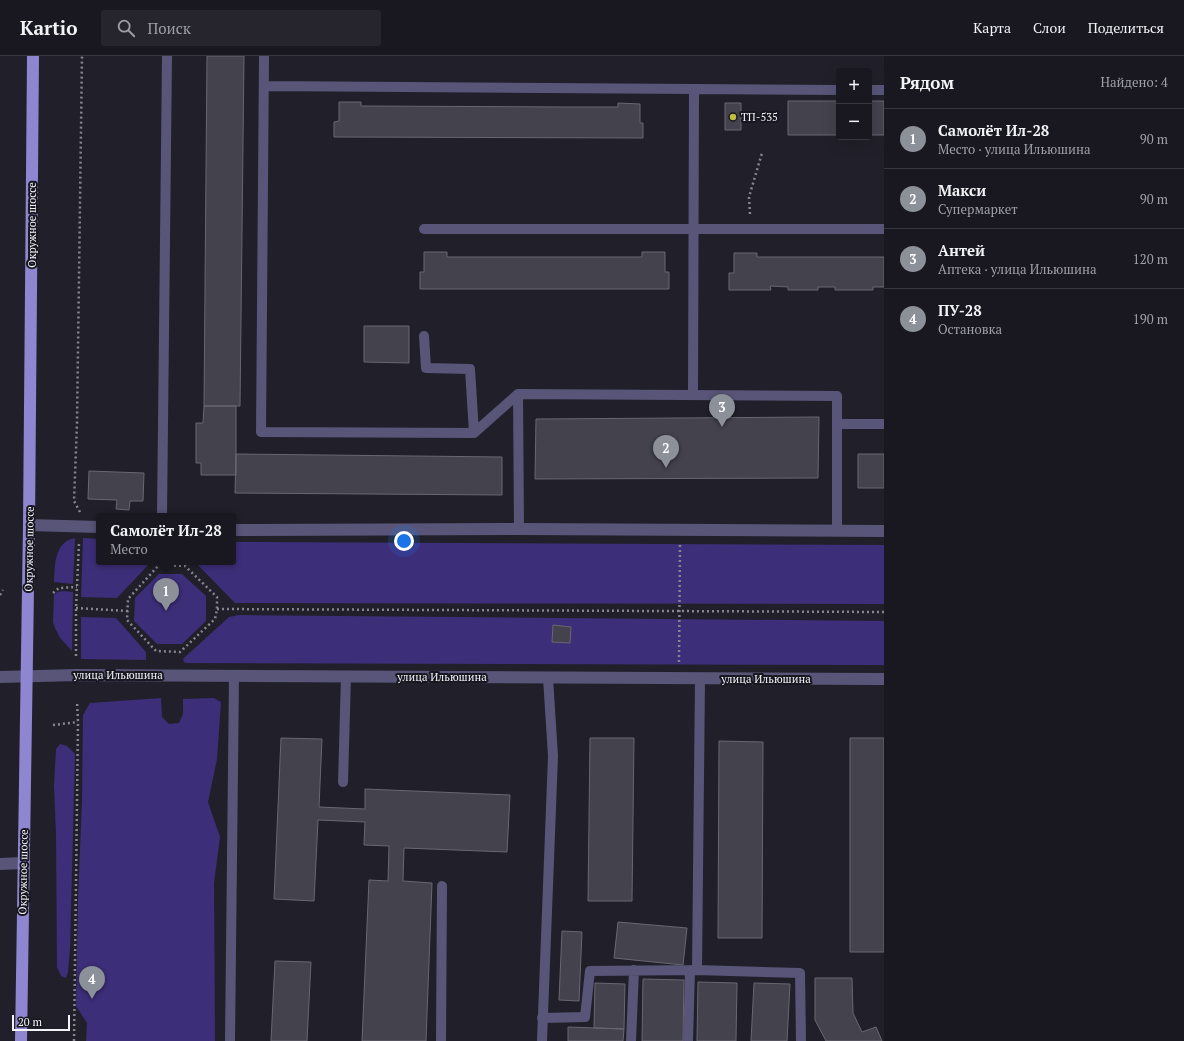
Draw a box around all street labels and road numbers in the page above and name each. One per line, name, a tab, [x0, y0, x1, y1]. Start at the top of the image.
street label: Окружное шоссе	[25, 182, 39, 268]
street label: Окружное шоссе	[21, 506, 37, 592]
street label: улица Ильюшина	[72, 668, 163, 682]
street label: улица Ильюшина	[396, 670, 487, 684]
street label: улица Ильюшина	[720, 672, 811, 686]
street label: Окружное шоссе	[15, 829, 31, 915]

